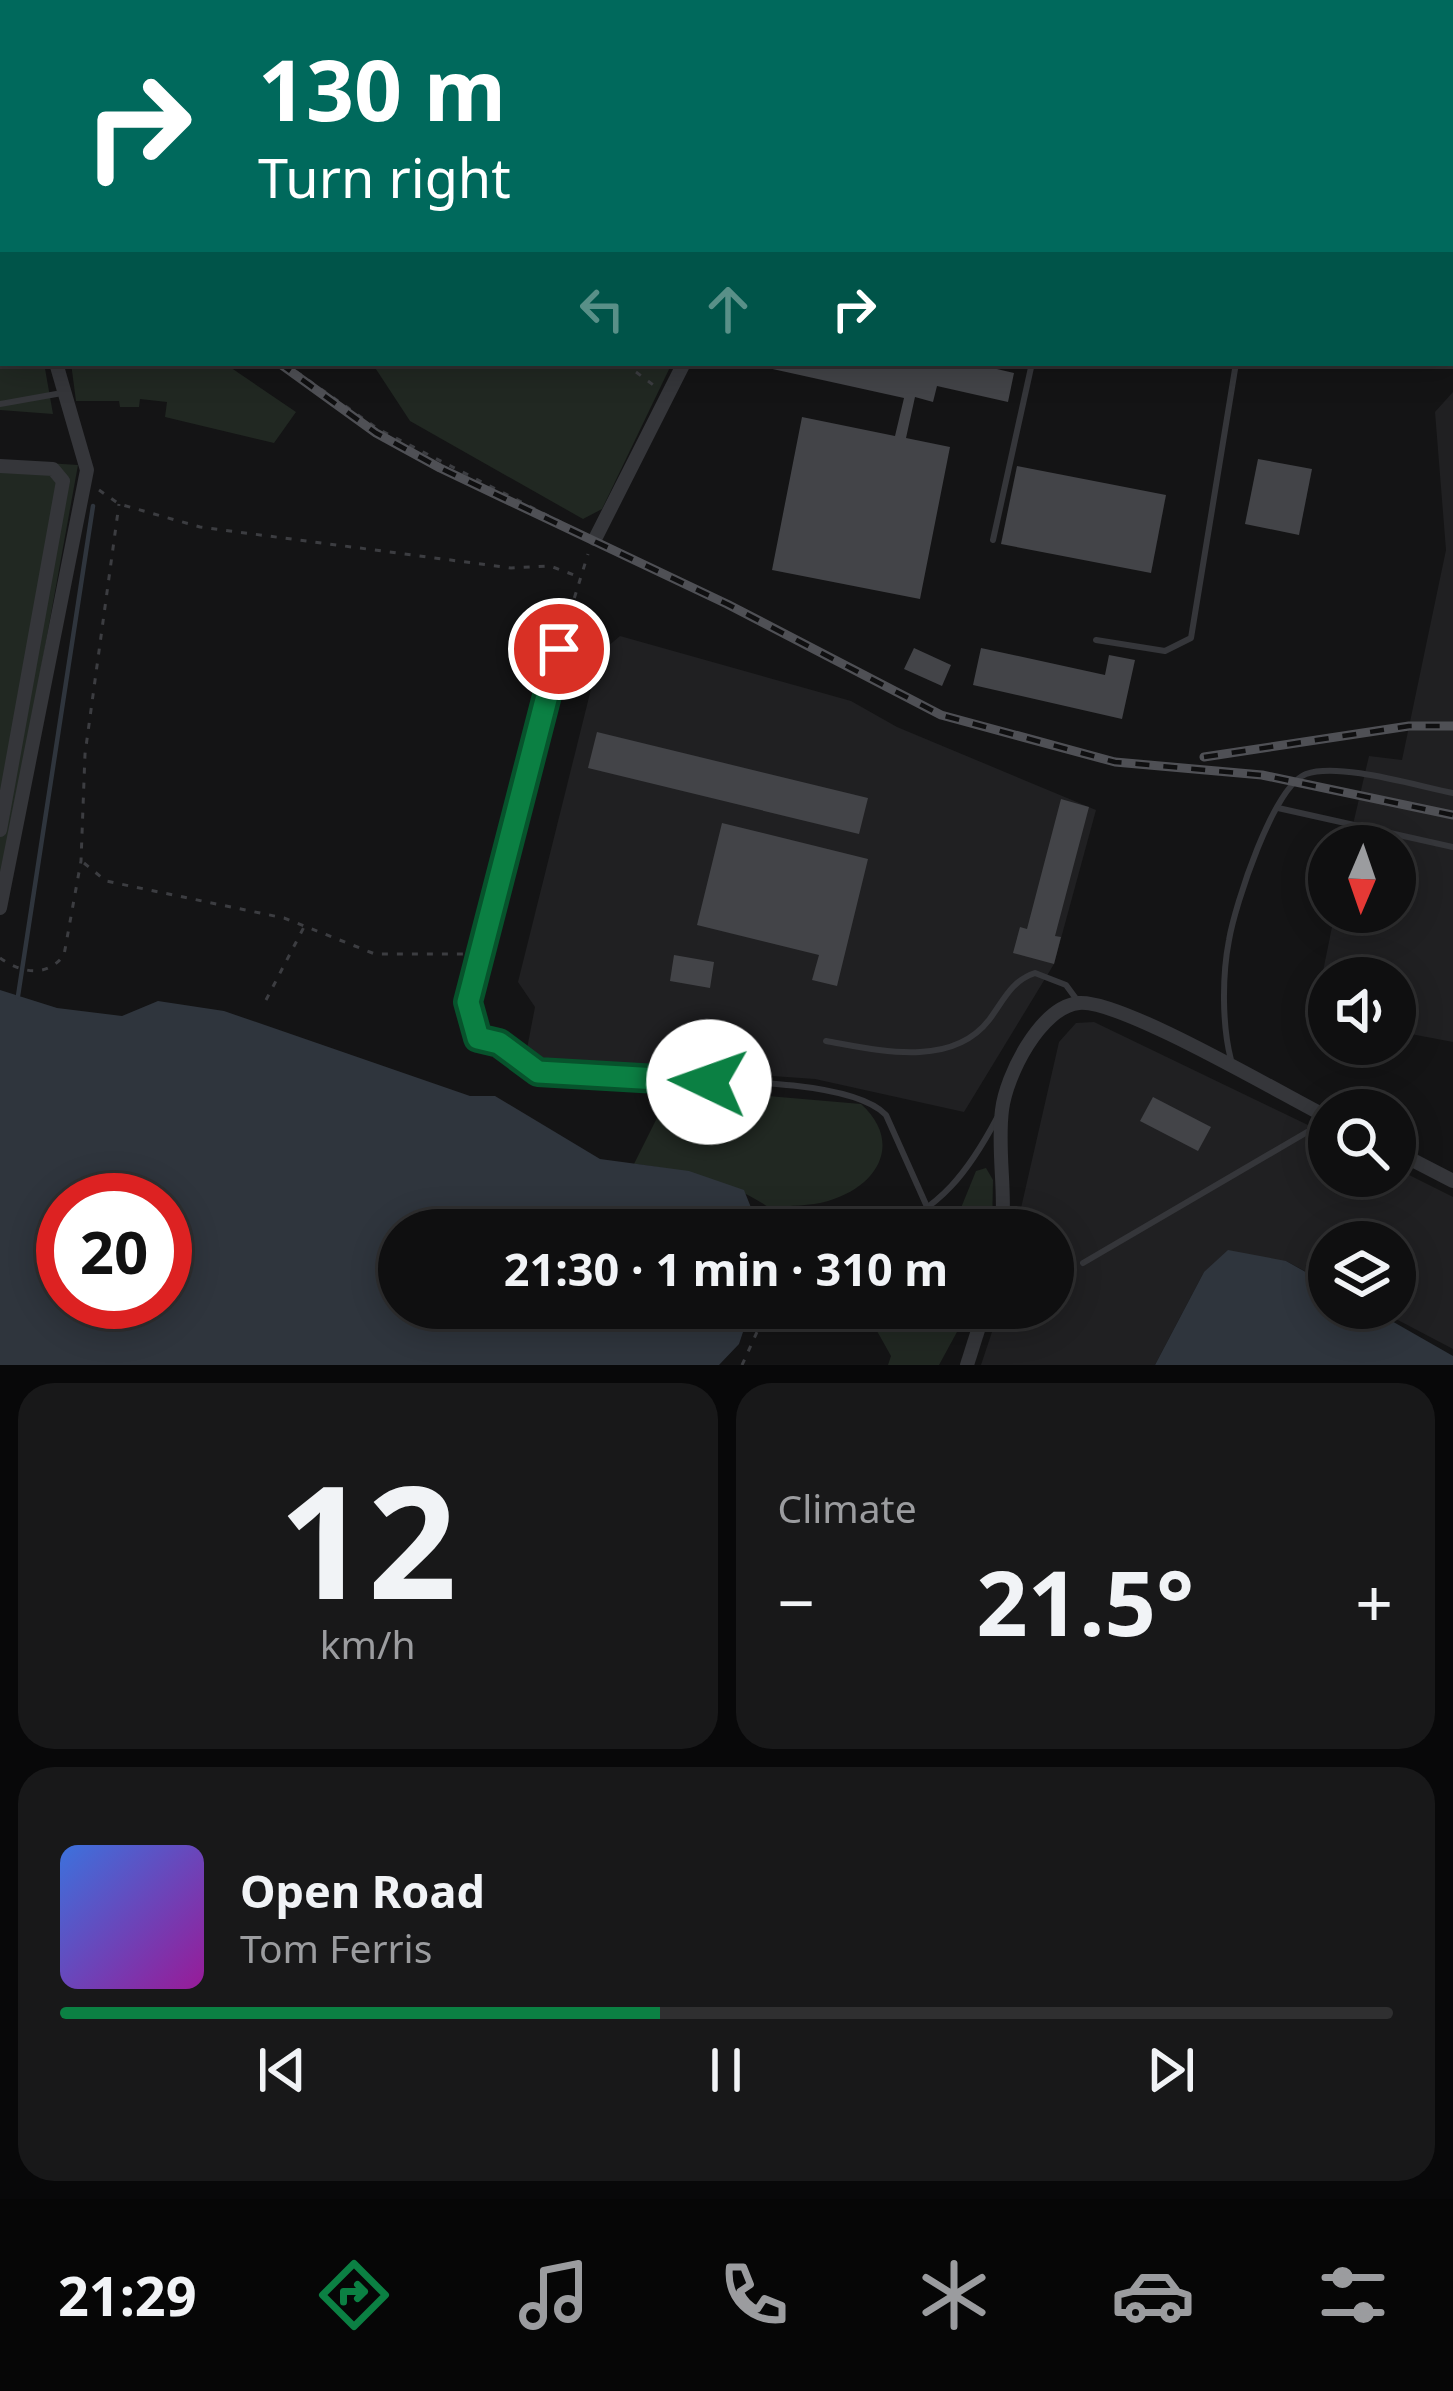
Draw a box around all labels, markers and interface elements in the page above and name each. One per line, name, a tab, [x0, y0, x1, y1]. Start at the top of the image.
text: 130 m	[258, 31, 506, 146]
icon: right	[60, 48, 216, 204]
text: Turn right	[258, 140, 511, 214]
icon: left	[569, 276, 635, 342]
icon: ahead	[695, 276, 761, 342]
icon: right	[821, 276, 887, 342]
pin	[508, 598, 610, 700]
icon: arrive	[526, 616, 592, 682]
north arrow	[1308, 825, 1416, 933]
map controls	[1308, 825, 1416, 1329]
button: sound	[1308, 957, 1416, 1065]
position arrow	[646, 1019, 772, 1145]
button: search	[1308, 1089, 1416, 1197]
speed limit sign: 20	[36, 1173, 192, 1329]
button: layers	[1308, 1221, 1416, 1329]
text: 21:30 · 1 min · 310 m	[504, 1238, 948, 1299]
text: 12	[279, 1432, 457, 1645]
text: Climate	[778, 1481, 917, 1534]
text: 21.5°	[976, 1540, 1194, 1662]
text: −	[778, 1556, 815, 1646]
text: +	[1355, 1556, 1393, 1646]
text: km/h	[320, 1617, 416, 1670]
text: Open Road	[240, 1860, 485, 1921]
text: Tom Ferris	[240, 1921, 432, 1974]
icon: previous	[249, 2037, 315, 2103]
icon: pause	[693, 2037, 759, 2103]
icon: next	[1138, 2037, 1204, 2103]
icon: directions	[312, 2253, 396, 2337]
icon: music	[512, 2253, 596, 2337]
icon: phone	[712, 2253, 796, 2337]
icon: climate	[912, 2253, 996, 2337]
icon: car	[1111, 2253, 1195, 2337]
icon: filters	[1311, 2253, 1395, 2337]
text: 21:29	[58, 2258, 197, 2332]

